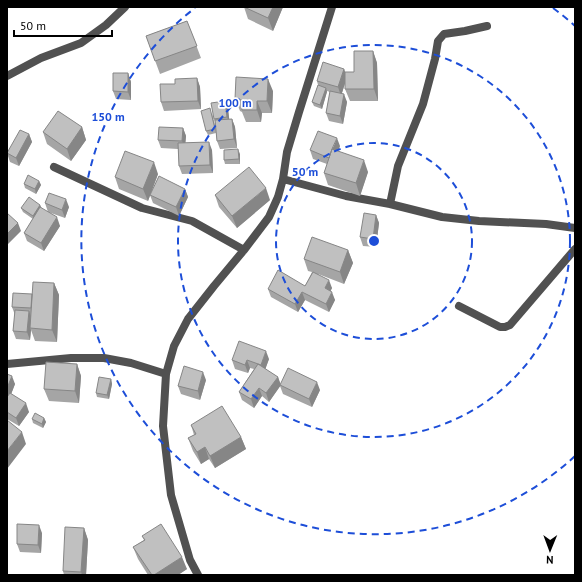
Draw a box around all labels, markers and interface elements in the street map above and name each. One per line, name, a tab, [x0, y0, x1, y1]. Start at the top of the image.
scale bar	[14, 12, 112, 38]
text: 50 m	[20, 18, 46, 33]
text: 100 m	[218, 95, 252, 110]
text: 150 m	[91, 109, 125, 124]
text: 50 m	[292, 164, 318, 179]
centre of rings	[367, 234, 381, 248]
north arrow	[530, 530, 570, 570]
text: N	[546, 553, 554, 567]

